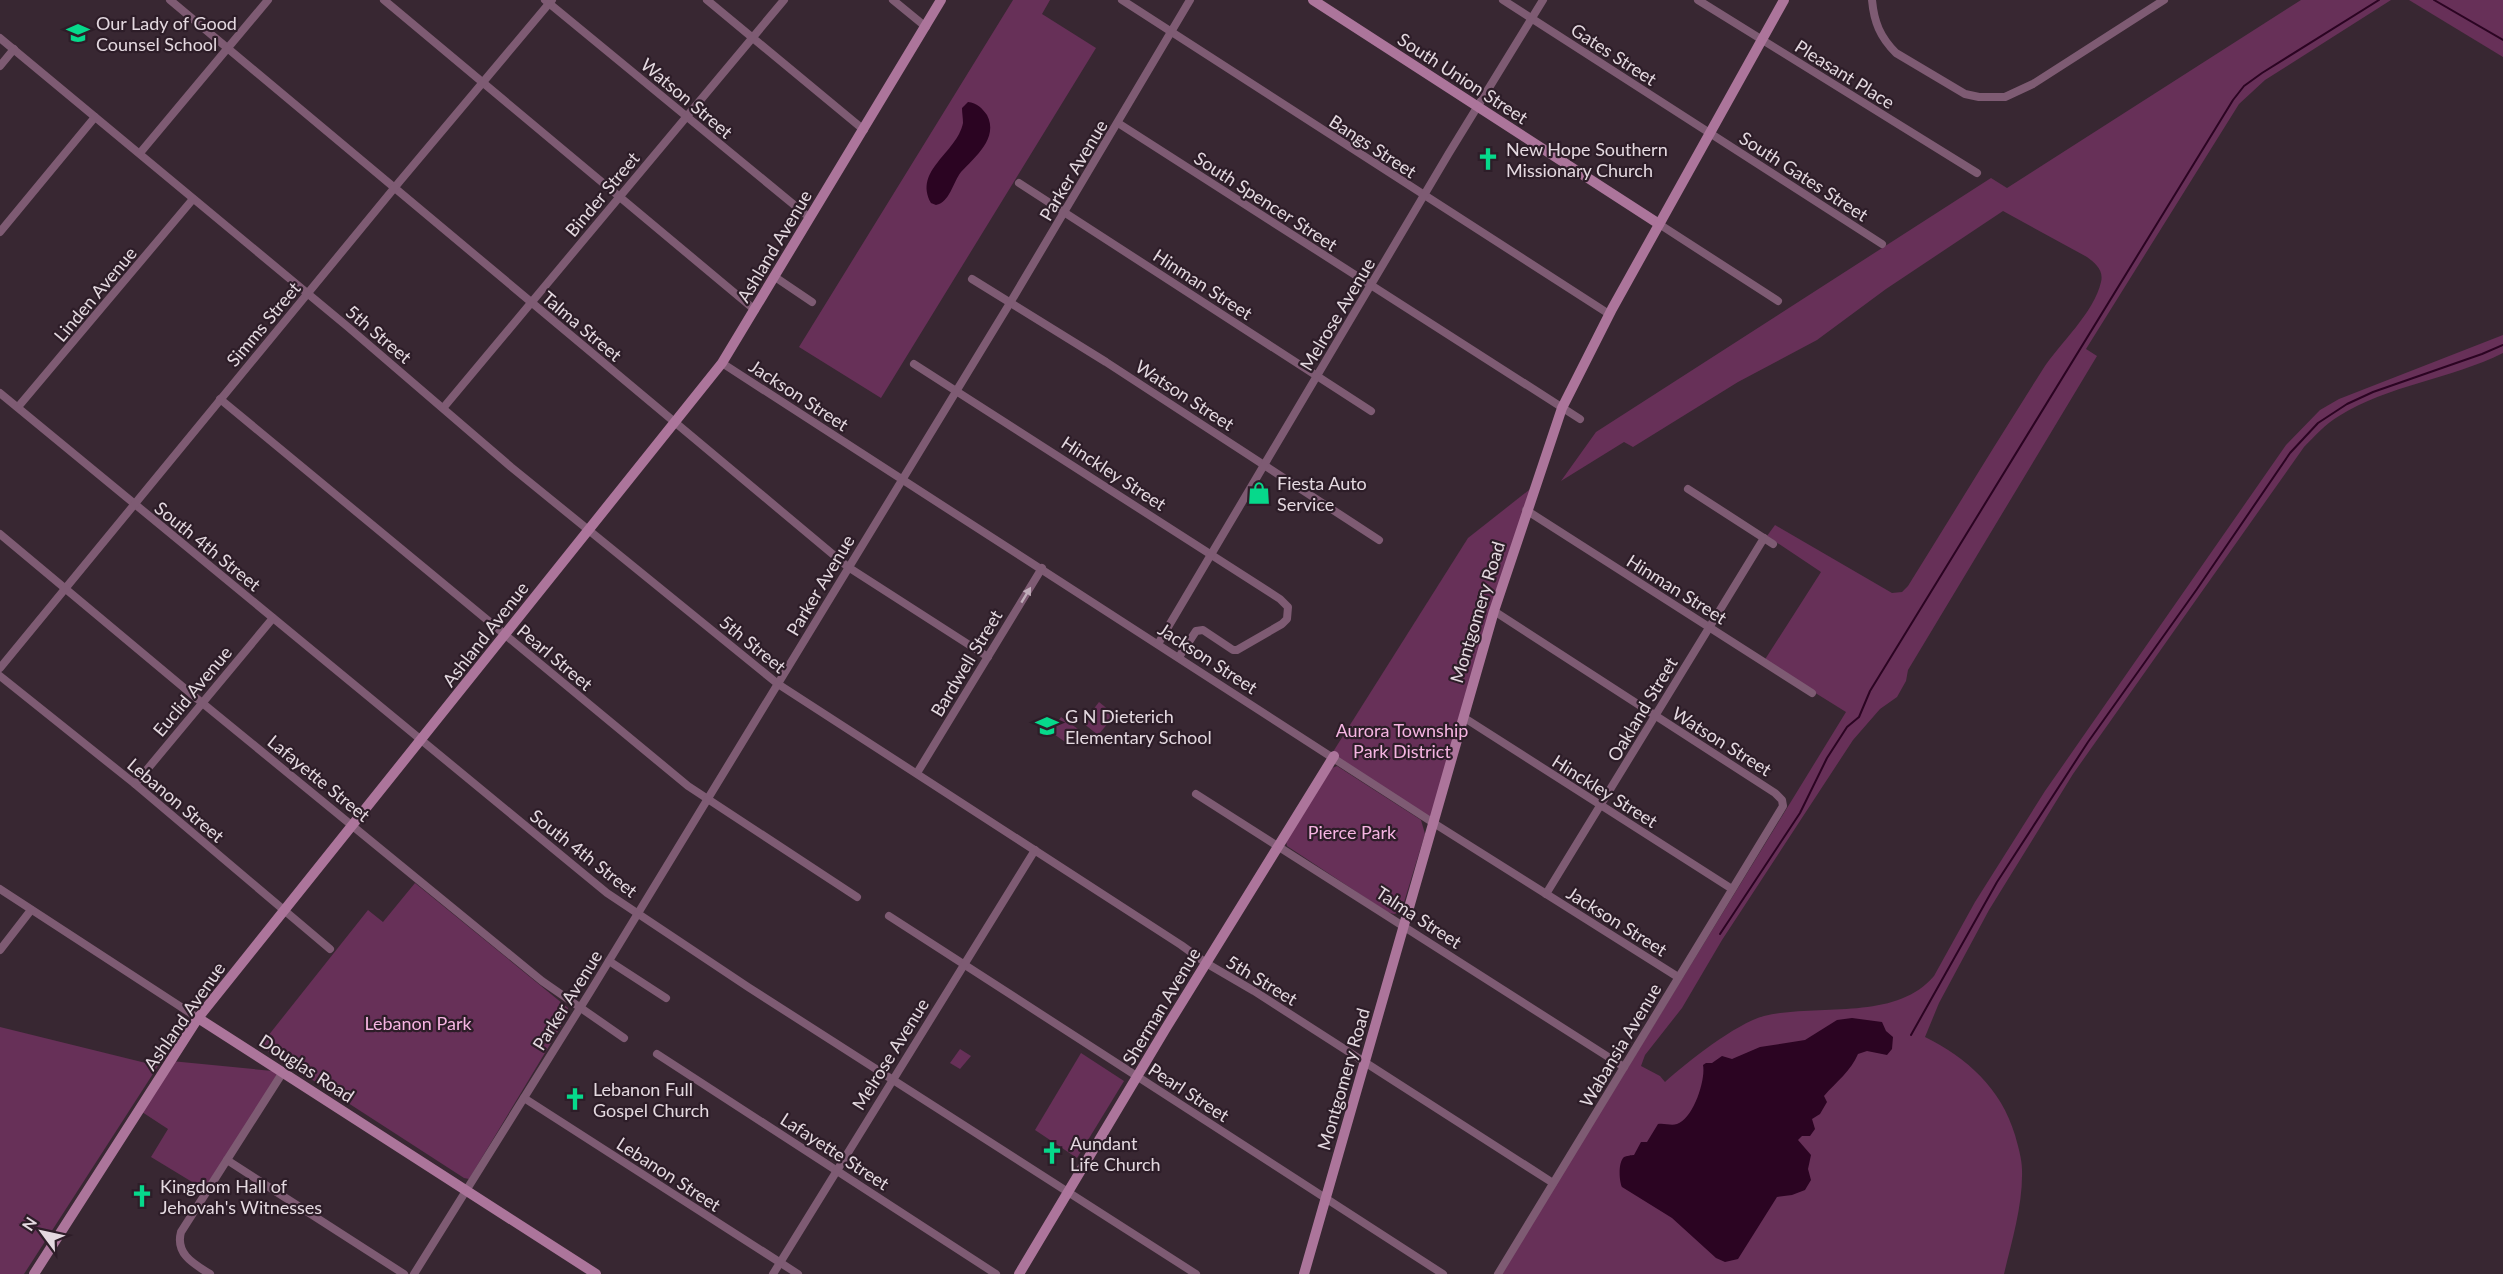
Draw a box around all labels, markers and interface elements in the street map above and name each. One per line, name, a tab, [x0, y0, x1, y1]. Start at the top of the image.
place label: Our Lady of Good Counsel School	[96, 12, 237, 55]
street label: Gates Street	[1567, 18, 1661, 90]
school or university icon: Our Lady of Good Counsel School	[65, 20, 91, 46]
street label: South Union Street	[1394, 28, 1533, 129]
street label: Pleasant Place	[1791, 35, 1899, 113]
street label: Watson Street	[637, 53, 738, 143]
street label: Bangs Street	[1325, 110, 1421, 183]
street label: Parker Avenue	[1034, 116, 1112, 224]
street label: South Gates Street	[1736, 126, 1873, 226]
place label: New Hope Southern Missionary Church	[1506, 138, 1668, 181]
street label: South Spencer Street	[1190, 146, 1342, 256]
church icon: New Hope Southern Missionary Church	[1475, 146, 1501, 172]
street label: Binder Street	[560, 147, 644, 241]
street label: Ashland Avenue	[732, 186, 816, 306]
street label: Linden Avenue	[49, 242, 141, 346]
street label: Hinman Street	[1149, 244, 1257, 325]
street label: Melrose Avenue	[1295, 254, 1379, 374]
street label: Simms Street	[221, 277, 305, 371]
street label: Talma Street	[538, 286, 627, 366]
street label: 5th Street	[342, 300, 417, 368]
street label: Jackson Street	[745, 355, 853, 436]
street label: Watson Street	[1132, 355, 1239, 435]
street label: Hinckley Street	[1058, 431, 1171, 515]
place label: Fiesta Auto Service	[1277, 472, 1367, 515]
shop icon: Fiesta Auto Service	[1246, 480, 1272, 506]
street label: South 4th Street	[151, 497, 266, 596]
street label: Parker Avenue	[781, 531, 859, 639]
street label: Montgomery Road	[1445, 539, 1509, 685]
street label: Hinman Street	[1623, 550, 1732, 629]
street label: Ashland Avenue	[437, 577, 533, 691]
one-way arrow	[1020, 587, 1031, 603]
street label: Bardwell Street	[925, 605, 1007, 720]
street label: 5th Street	[715, 611, 791, 678]
street label: Jackson Street	[1154, 618, 1262, 699]
street label: Pearl Street	[513, 619, 598, 695]
street label: Euclid Avenue	[148, 641, 236, 741]
street label: Oakland Street	[1602, 652, 1682, 765]
street label: Watson Street	[1668, 702, 1776, 781]
place label: G N Dieterich Elementary School	[1065, 705, 1212, 748]
school or university icon: G N Dieterich Elementary School	[1034, 713, 1060, 739]
park label: Aurora Township Park District	[1336, 719, 1468, 762]
street label: Lafayette Street	[263, 730, 375, 826]
street label: Hinckley Street	[1548, 750, 1662, 832]
street label: Lebanon Street	[123, 753, 229, 847]
street label: South 4th Street	[526, 804, 642, 902]
park label: Pierce Park	[1308, 821, 1397, 843]
street label: Talma Street	[1372, 881, 1466, 953]
street label: Jackson Street	[1563, 881, 1672, 961]
street label: Sherman Avenue	[1117, 943, 1205, 1069]
street label: Parker Avenue	[527, 946, 607, 1054]
street label: 5th Street	[1222, 950, 1302, 1010]
street label: Ashland Avenue	[139, 958, 229, 1074]
street label: Wabansia Avenue	[1574, 979, 1666, 1111]
street label: Melrose Avenue	[847, 994, 933, 1114]
street label: Montgomery Road	[1312, 1005, 1374, 1153]
park label: Lebanon Park	[364, 1012, 472, 1034]
street label: Douglas Road	[255, 1029, 359, 1107]
street label: Pearl Street	[1145, 1058, 1234, 1126]
place label: Lebanon Full Gospel Church	[593, 1078, 709, 1121]
church icon: Lebanon Full Gospel Church	[562, 1086, 588, 1112]
street label: Lafayette Street	[776, 1108, 894, 1195]
street label: Lebanon Street	[613, 1132, 726, 1216]
place label: Aundant Life Church	[1070, 1132, 1161, 1175]
church icon: Aundant Life Church	[1039, 1140, 1065, 1166]
place label: Kingdom Hall of Jehovah's Witnesses	[160, 1175, 322, 1218]
church icon: Kingdom Hall of Jehovah's Witnesses	[129, 1183, 155, 1209]
north arrow	[12, 1202, 72, 1262]
text: N	[18, 1213, 40, 1234]

